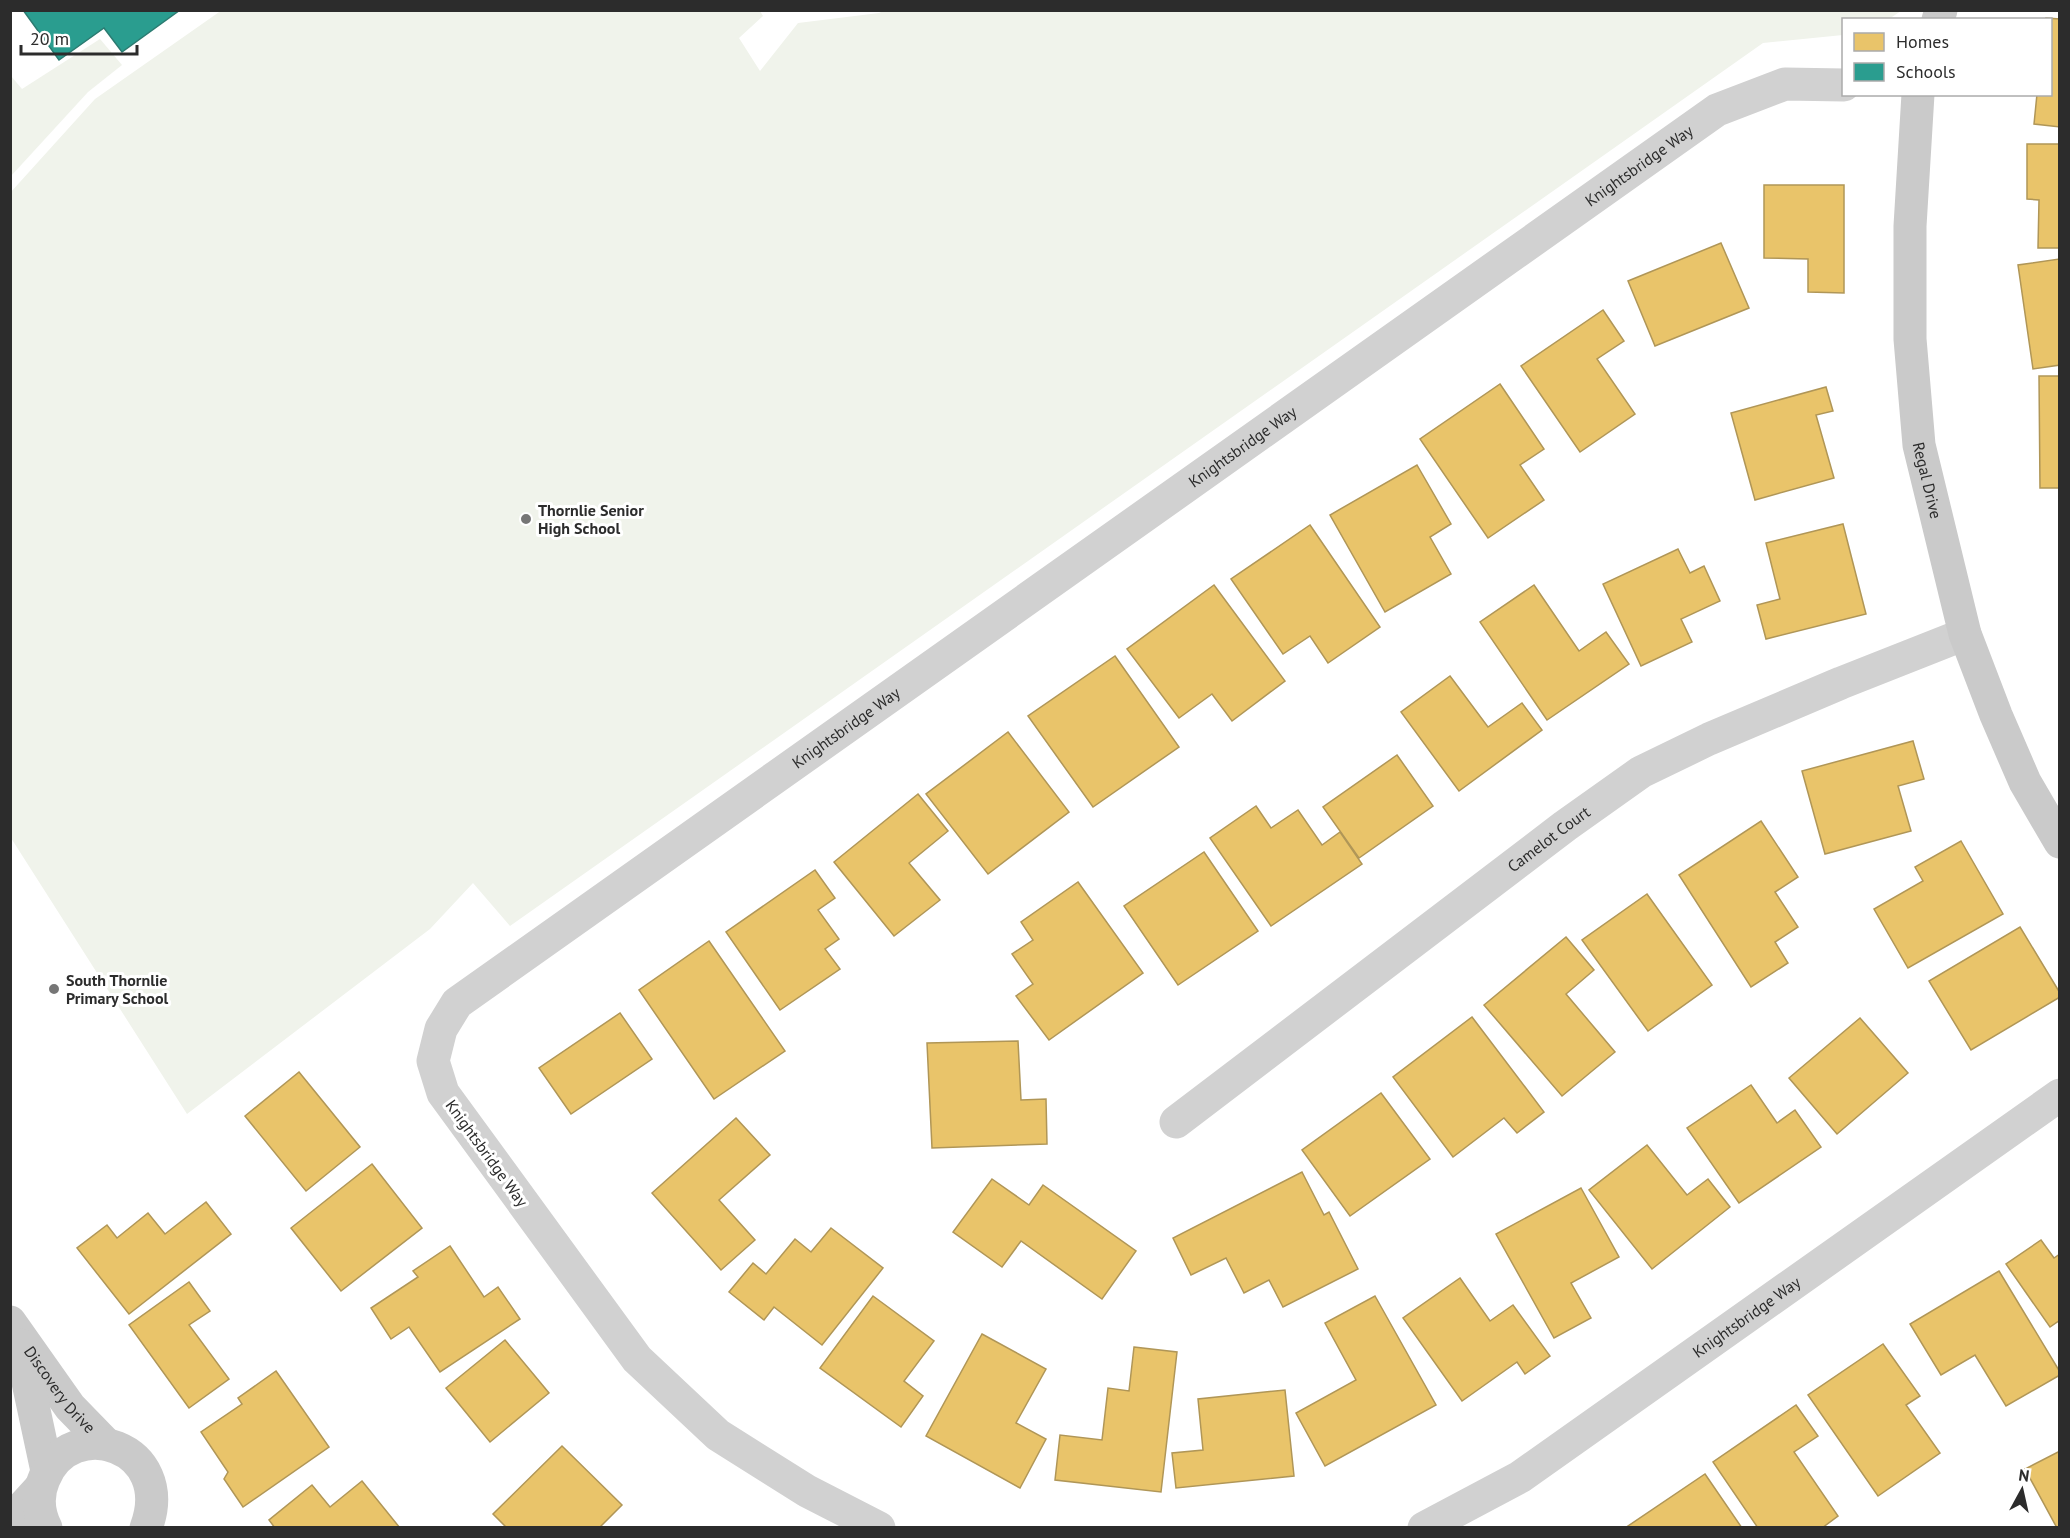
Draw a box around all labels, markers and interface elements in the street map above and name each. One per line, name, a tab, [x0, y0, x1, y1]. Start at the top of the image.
scale bar	[21, 18, 136, 56]
legend	[1842, 18, 2052, 96]
text: 20 m	[30, 27, 69, 50]
text: Homes	[1896, 30, 1949, 53]
text: Schools	[1896, 60, 1956, 83]
street label: Knightsbridge Way	[1581, 120, 1697, 210]
street label: Knightsbridge Way	[1184, 401, 1301, 491]
street label: Regal Drive	[1909, 440, 1947, 521]
place label: Thornlie Senior High School	[538, 500, 644, 538]
marker: Thornlie Senior High School	[519, 512, 533, 526]
street label: Knightsbridge Way	[788, 682, 904, 772]
street label: Camelot Court	[1503, 801, 1594, 876]
place label: South Thornlie Primary School	[66, 970, 168, 1008]
marker: South Thornlie Primary School	[47, 982, 61, 996]
street label: Knightsbridge Way	[441, 1096, 533, 1211]
street label: Knightsbridge Way	[1689, 1272, 1805, 1362]
street label: Discovery Drive	[20, 1342, 100, 1437]
north arrow	[1992, 1460, 2052, 1520]
text: N	[2017, 1465, 2031, 1486]

